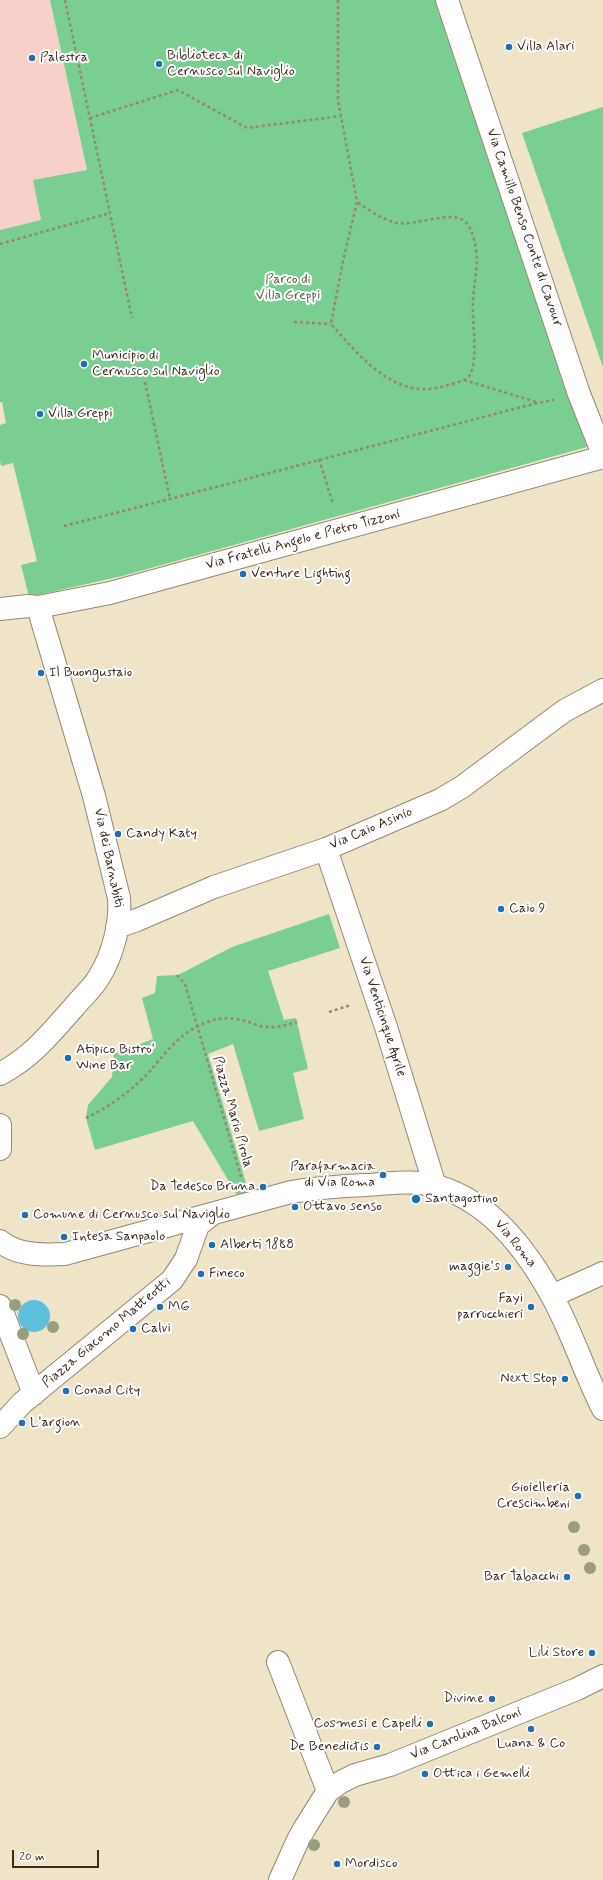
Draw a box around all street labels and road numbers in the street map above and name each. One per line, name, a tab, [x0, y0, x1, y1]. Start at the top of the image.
street label: Via Camillo Benso Conte di Cavour	[482, 127, 566, 329]
street label: Via Fratelli Angelo e Pietro Tizzoni	[204, 506, 402, 574]
street label: Via Caio Asinio	[327, 804, 415, 854]
street label: Via dei Barnabiti	[89, 807, 127, 909]
street label: Via Venticinque Aprile	[355, 955, 409, 1079]
street label: Piazza Mario Pirola	[208, 1054, 256, 1170]
street label: Via Roma	[490, 1216, 540, 1272]
street label: Piazza Giacomo Matteotti	[39, 1274, 175, 1392]
street label: Via Carolina Balconi	[408, 1704, 524, 1764]

